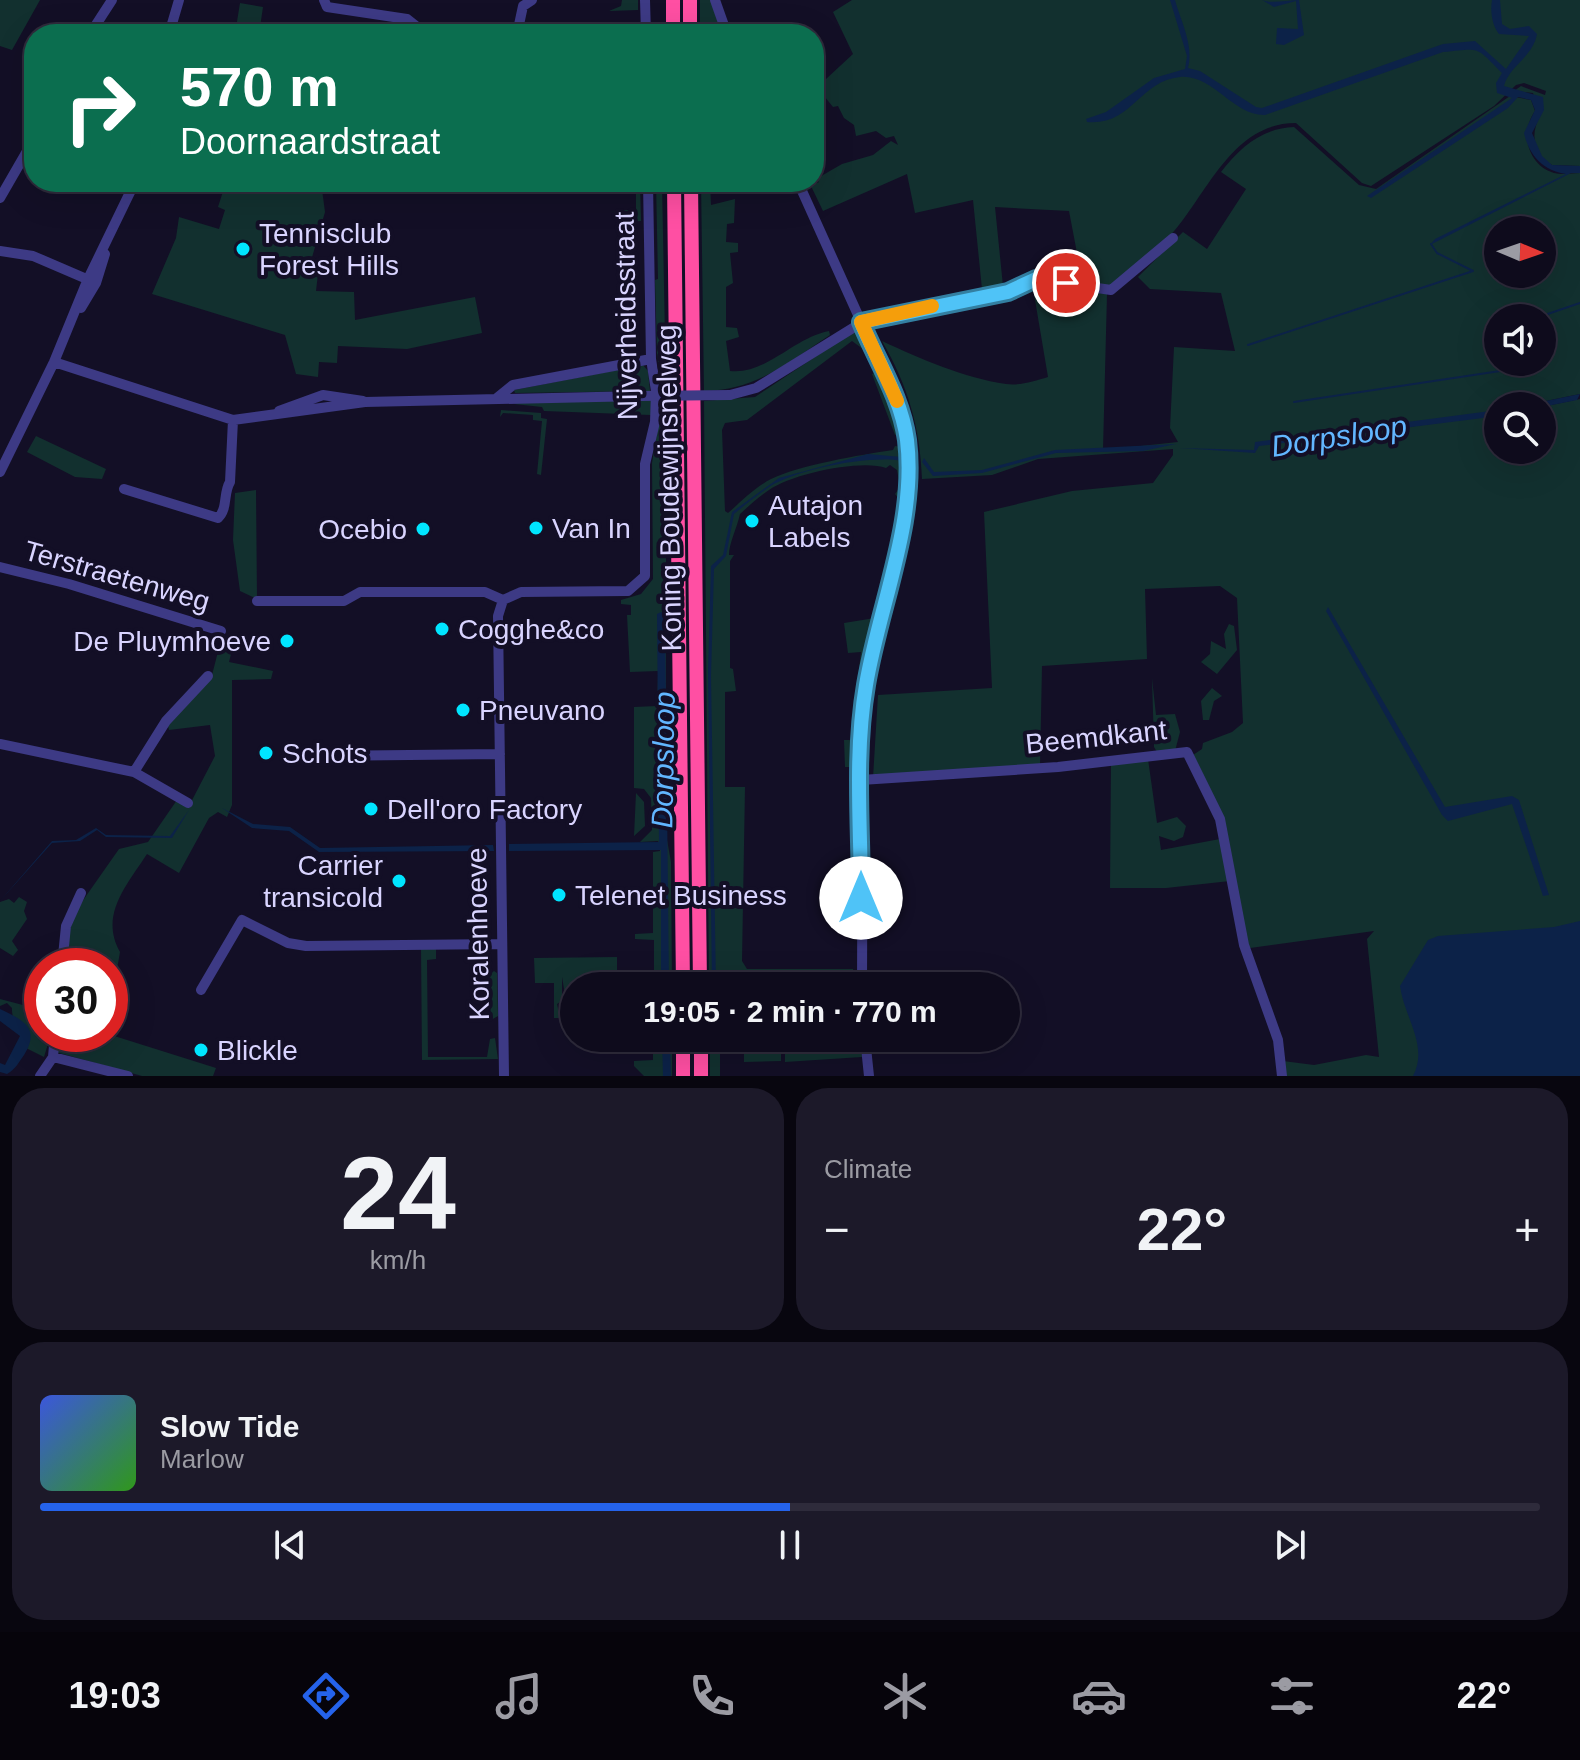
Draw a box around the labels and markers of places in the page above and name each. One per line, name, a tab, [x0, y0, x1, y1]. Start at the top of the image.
place label: Tennisclub Forest Hills	[259, 218, 399, 281]
marker: Tennisclub Forest Hills	[234, 240, 252, 258]
pin	[1032, 249, 1100, 317]
place label: Autajon Labels	[768, 490, 863, 553]
marker: Autajon Labels	[743, 512, 761, 530]
place label: Van In	[552, 513, 631, 544]
place label: Ocebio	[318, 514, 407, 545]
marker: Van In	[527, 519, 545, 537]
marker: Ocebio	[414, 520, 432, 538]
place label: Cogghe&co	[458, 614, 604, 645]
marker: Cogghe&co	[433, 620, 451, 638]
place label: De Pluymhoeve	[73, 626, 271, 657]
marker: De Pluymhoeve	[278, 632, 296, 650]
place label: Pneuvano	[479, 695, 605, 726]
marker: Pneuvano	[454, 701, 472, 719]
place label: Schots	[282, 738, 368, 769]
marker: Schots	[257, 744, 275, 762]
place label: Dell'oro Factory	[387, 794, 582, 825]
marker: Dell'oro Factory	[362, 800, 380, 818]
place label: Carrier transicold	[263, 850, 383, 913]
marker: Carrier transicold	[390, 872, 408, 890]
place label: Telenet Business	[575, 880, 787, 911]
marker: Telenet Business	[550, 886, 568, 904]
place label: Blickle	[217, 1035, 298, 1066]
marker: Blickle	[192, 1041, 210, 1059]

